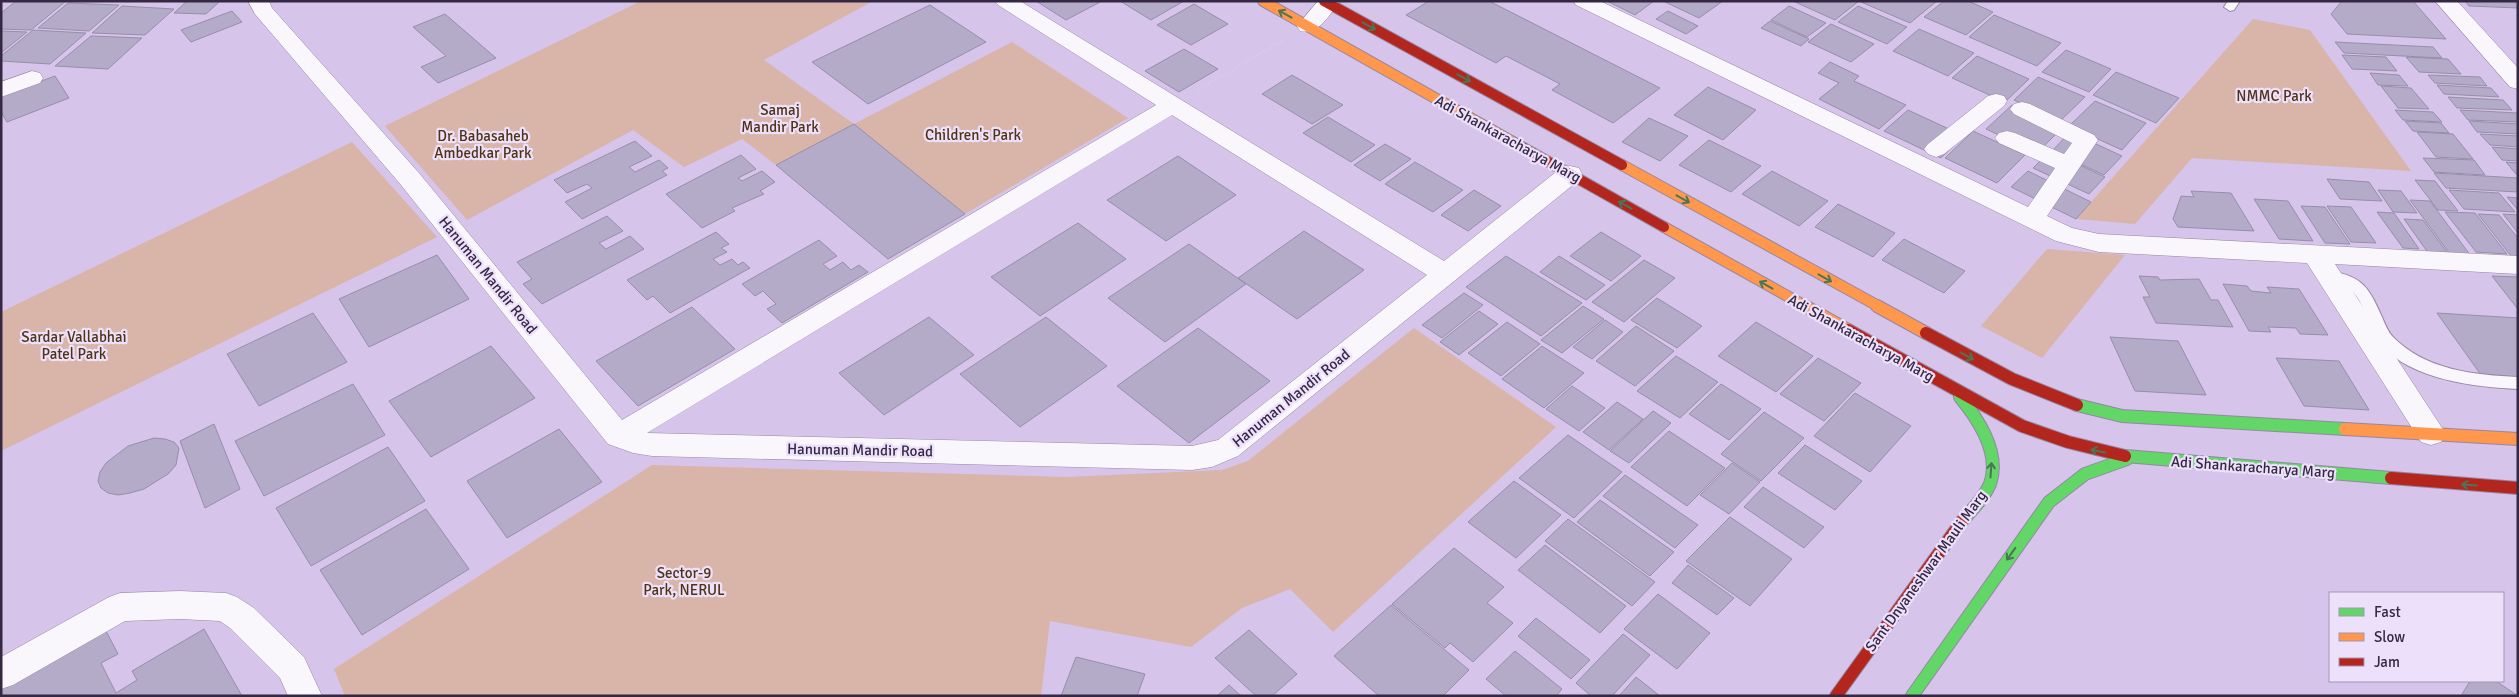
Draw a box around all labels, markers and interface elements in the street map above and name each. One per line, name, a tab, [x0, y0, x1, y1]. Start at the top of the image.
one-way arrow	[1279, 8, 1293, 18]
one-way arrow	[1362, 21, 1377, 31]
one-way arrow	[1456, 74, 1471, 84]
park label: NMMC Park	[2236, 87, 2312, 105]
street label: Adi Shankaracharya Marg	[1432, 91, 1584, 187]
park label: Samaj Mandir Park	[741, 101, 819, 136]
park label: Children's Park	[925, 126, 1022, 144]
park label: Dr. Babasaheb Ambedkar Park	[434, 127, 532, 162]
one-way arrow	[1675, 194, 1690, 204]
one-way arrow	[1618, 199, 1633, 209]
street label: Hanuman Mandir Road	[435, 213, 541, 337]
one-way arrow	[1817, 274, 1832, 283]
one-way arrow	[1760, 279, 1774, 289]
street label: Adi Shankaracharya Marg	[1785, 290, 1937, 386]
park label: Sardar Vallabhai Patel Park	[21, 328, 127, 363]
street label: Hanuman Mandir Road	[1229, 345, 1353, 451]
one-way arrow	[1960, 352, 1974, 362]
street label: Hanuman Mandir Road	[787, 440, 933, 460]
one-way arrow	[2091, 445, 2107, 455]
street label: Adi Shankaracharya Marg	[2170, 452, 2336, 482]
one-way arrow	[1987, 462, 1996, 478]
one-way arrow	[2461, 480, 2477, 489]
street label: Sant Dnyaneshwar Mauli Marg	[1861, 487, 1991, 655]
one-way arrow	[2006, 547, 2016, 561]
park label: Sector-9 Park, NERUL	[643, 564, 725, 599]
legend	[2329, 592, 2504, 682]
text: Fast	[2374, 603, 2401, 621]
text: Slow	[2374, 628, 2405, 646]
text: Jam	[2374, 653, 2400, 671]

